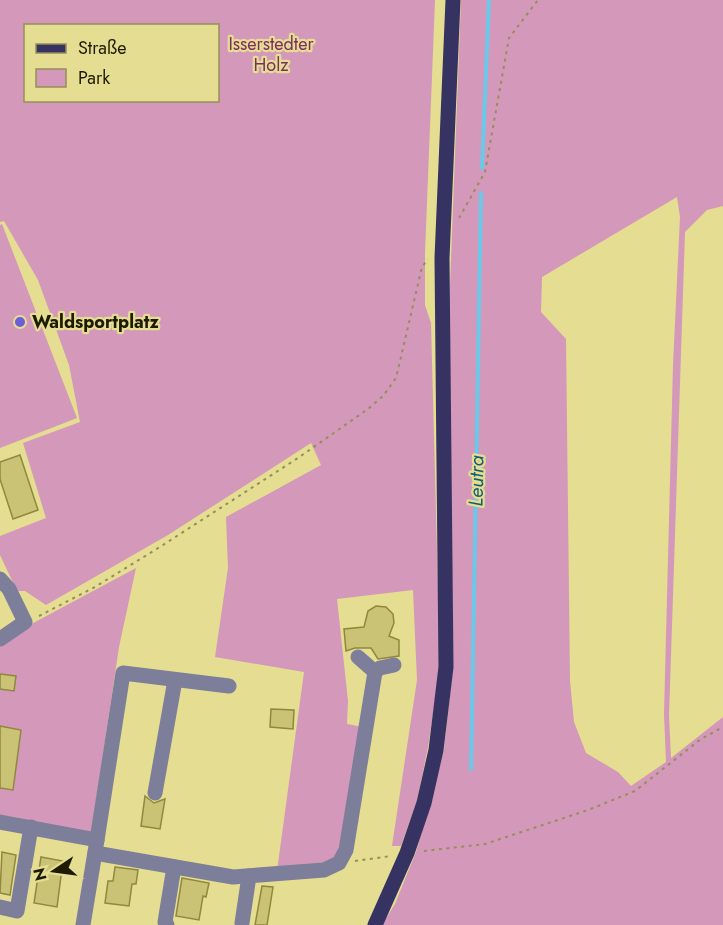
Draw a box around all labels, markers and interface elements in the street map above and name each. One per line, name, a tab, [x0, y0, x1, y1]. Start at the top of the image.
legend	[24, 24, 219, 102]
park label: Isserstedter Holz	[228, 31, 314, 78]
text: Straße	[78, 35, 126, 61]
text: Park	[78, 65, 110, 91]
place label: Waldsportplatz	[32, 309, 159, 335]
marker: Waldsportplatz	[13, 315, 27, 329]
water label: Leutra	[462, 455, 491, 507]
north arrow	[24, 841, 84, 901]
text: N	[27, 865, 53, 883]

